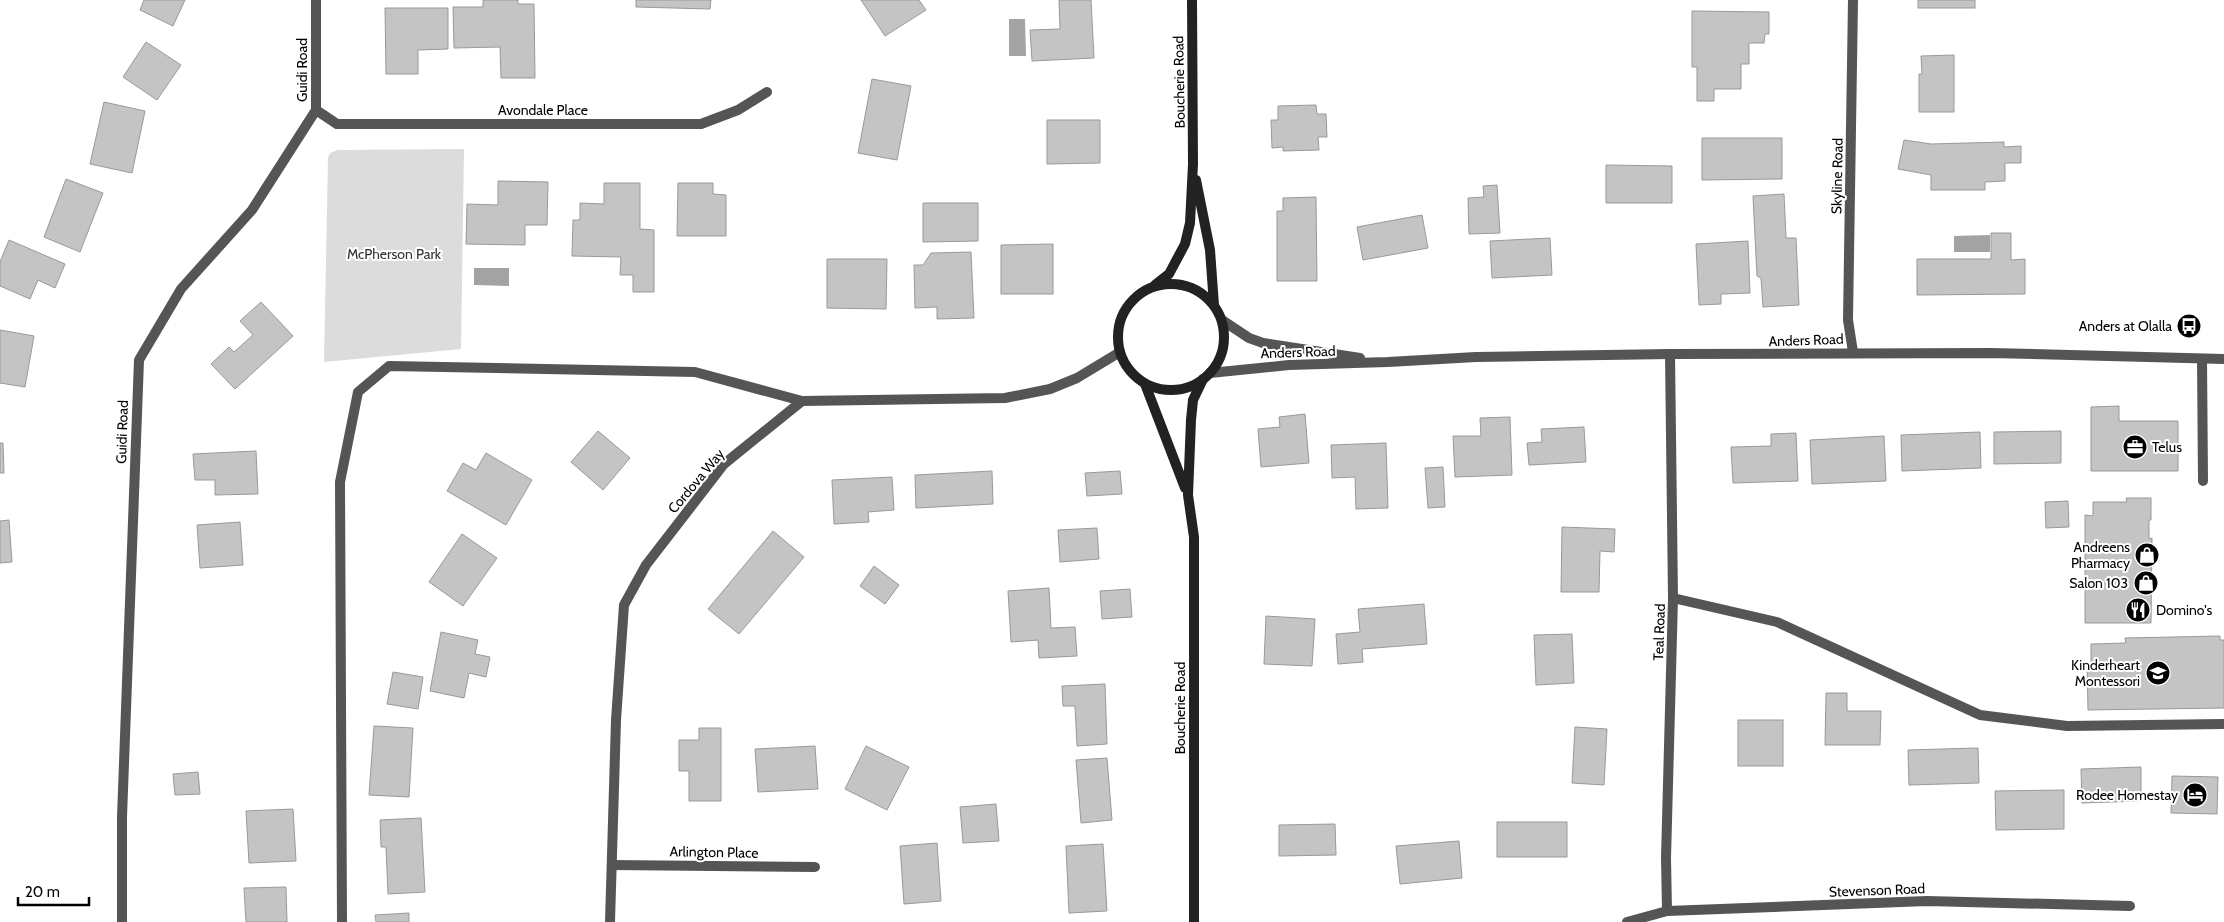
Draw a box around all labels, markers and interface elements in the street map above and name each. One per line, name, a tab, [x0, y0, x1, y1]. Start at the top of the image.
street label: Boucherie Road	[1169, 36, 1189, 128]
street label: Guidi Road	[293, 38, 311, 102]
street label: Avondale Place	[498, 101, 588, 119]
street label: Skyline Road	[1827, 138, 1847, 214]
park label: McPherson Park	[347, 245, 442, 263]
bus stop icon: Anders at Olalla	[2176, 313, 2202, 339]
place label: Anders at Olalla	[2079, 317, 2172, 335]
street label: Anders Road	[1768, 330, 1844, 350]
street label: Anders Road	[1260, 342, 1336, 362]
street label: Guidi Road	[112, 400, 132, 464]
office icon: Telus	[2122, 434, 2148, 460]
place label: Telus	[2152, 438, 2182, 456]
street label: Cordova Way	[664, 445, 728, 517]
place label: Andreens Pharmacy	[2071, 538, 2130, 572]
shop icon: Andreens Pharmacy	[2134, 542, 2160, 568]
shop icon: Salon 103	[2133, 570, 2159, 596]
place label: Salon 103	[2069, 574, 2128, 592]
restaurant icon: Domino's	[2125, 597, 2151, 623]
place label: Domino's	[2156, 601, 2213, 619]
street label: Teal Road	[1649, 603, 1669, 661]
place label: Kinderheart Montessori	[2071, 656, 2140, 690]
school or university icon: Kinderheart Montessori	[2145, 660, 2171, 686]
street label: Boucherie Road	[1171, 662, 1189, 754]
hotel icon: Rodee Homestay	[2182, 782, 2208, 808]
place label: Rodee Homestay	[2076, 786, 2178, 804]
street label: Arlington Place	[669, 842, 759, 862]
scale bar	[18, 874, 89, 906]
street label: Stevenson Road	[1829, 879, 1925, 901]
text: 20 m	[25, 883, 60, 901]

